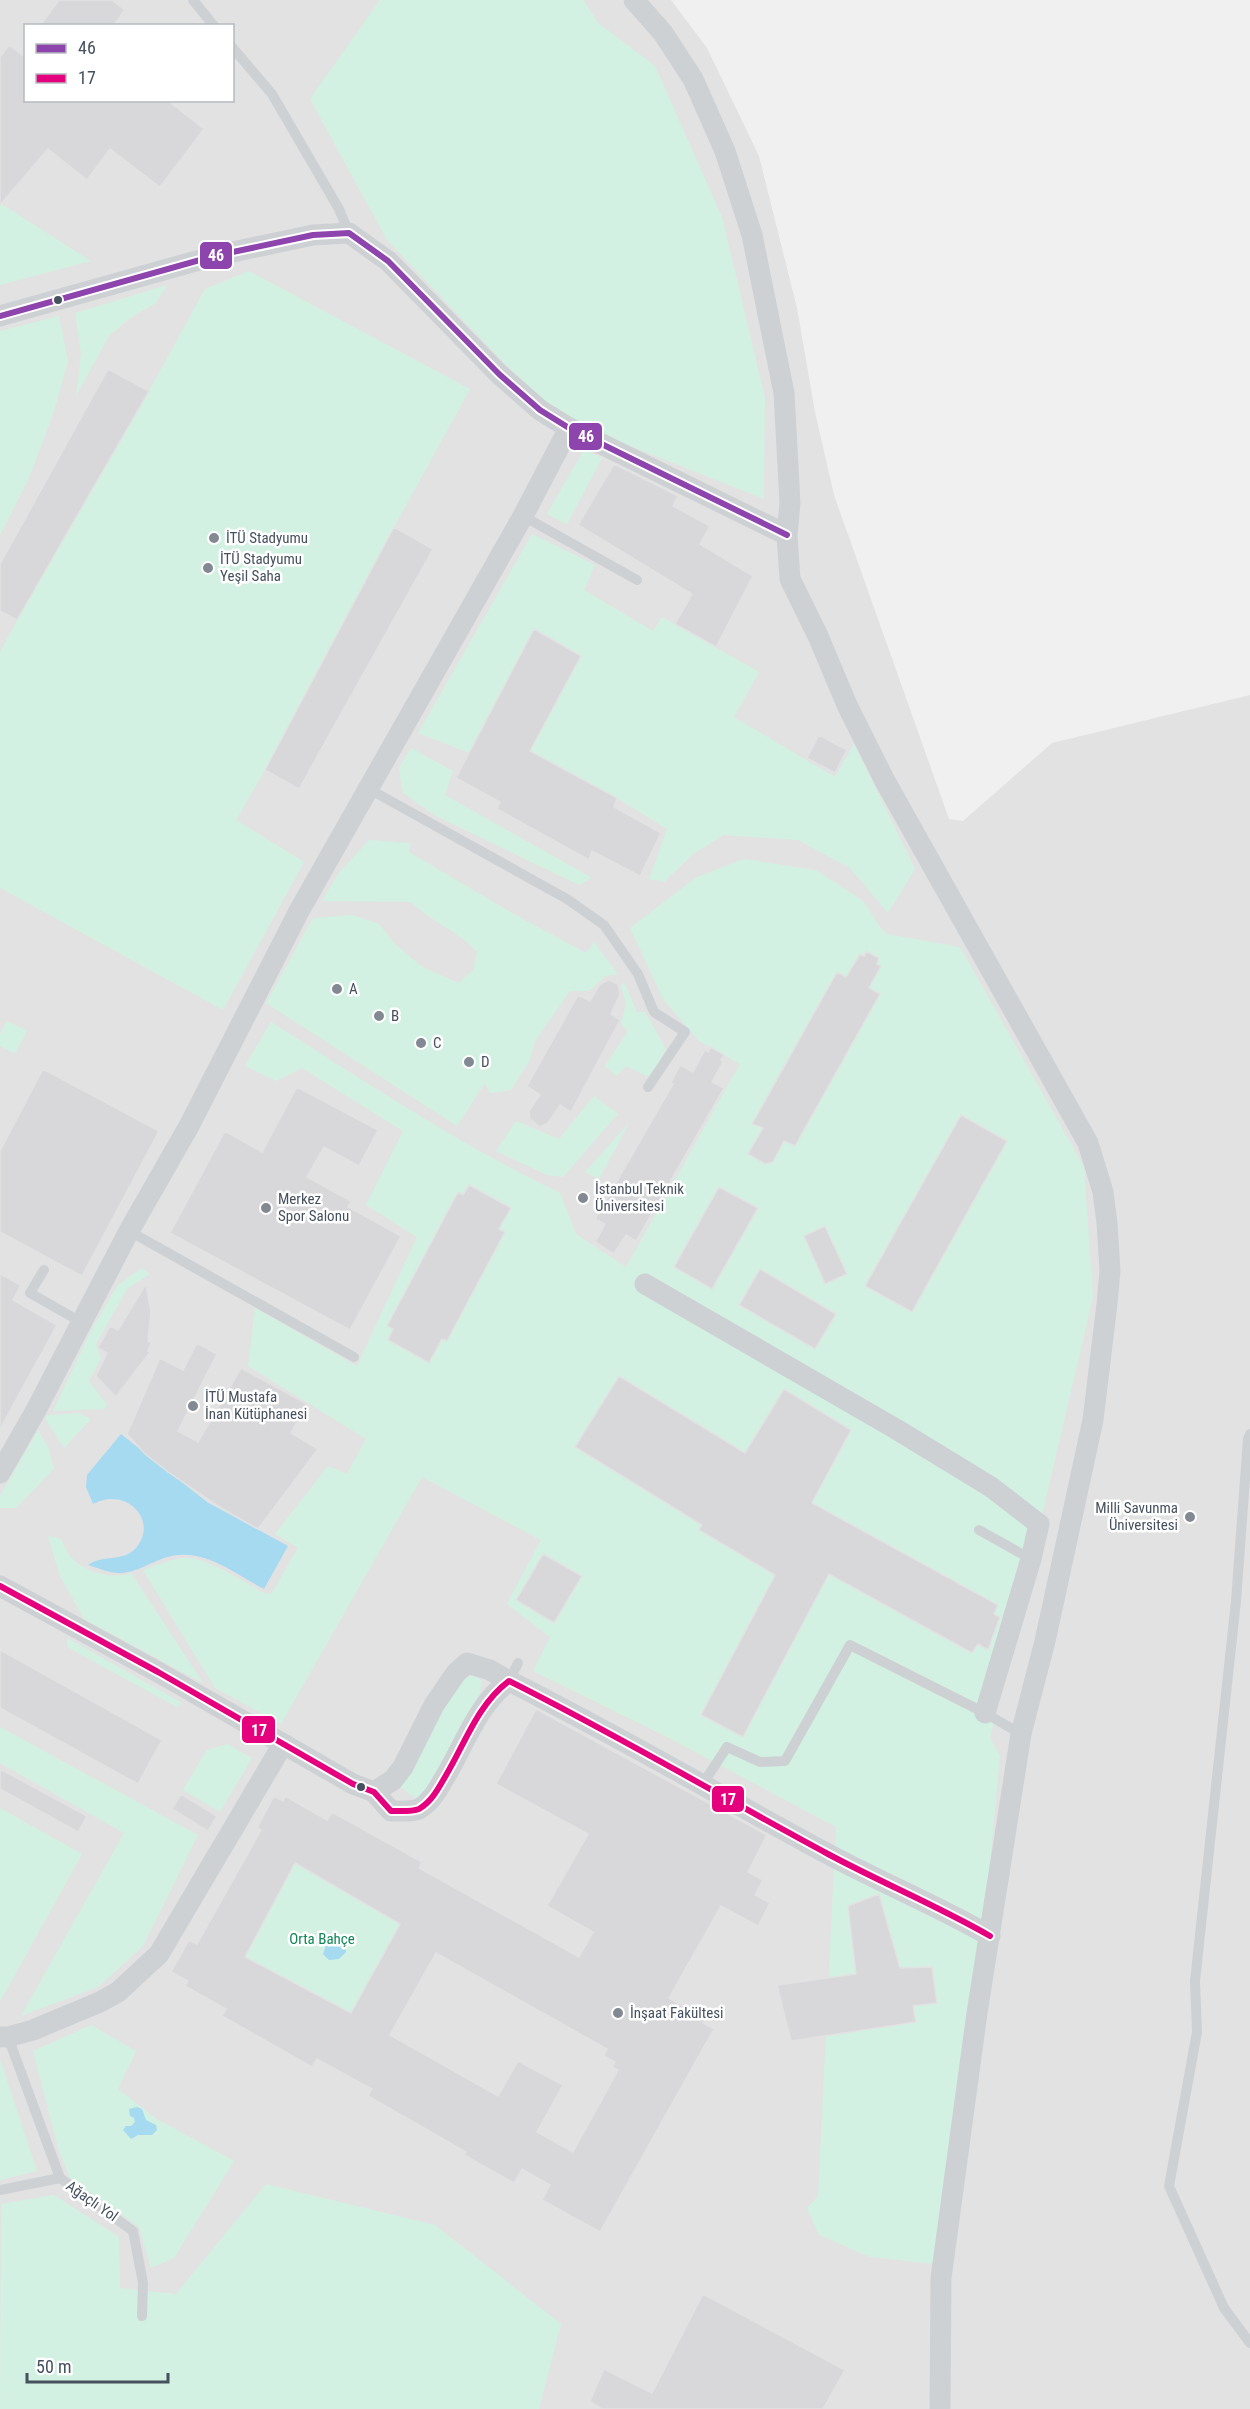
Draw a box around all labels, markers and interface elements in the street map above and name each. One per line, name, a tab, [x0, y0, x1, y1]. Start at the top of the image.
legend	[24, 24, 234, 102]
text: 46	[78, 37, 96, 58]
text: 17	[78, 67, 96, 88]
line badge: 46	[199, 241, 233, 270]
text: 46	[208, 246, 224, 265]
unlabelled marker	[52, 294, 64, 306]
line badge: 46	[568, 422, 603, 451]
text: 46	[578, 427, 594, 446]
place label: İTÜ Stadyumu	[226, 529, 308, 547]
marker: İTÜ Stadyumu	[207, 531, 221, 545]
place label: İTÜ Stadyumu Yeşil Saha	[220, 550, 302, 585]
marker: İTÜ Stadyumu Yeşil Saha	[201, 561, 215, 575]
place label: A	[349, 980, 358, 998]
marker: A	[330, 982, 344, 996]
place label: B	[391, 1007, 399, 1025]
marker: B	[372, 1009, 386, 1023]
place label: C	[433, 1034, 442, 1052]
marker: C	[414, 1036, 428, 1050]
place label: D	[481, 1053, 490, 1071]
marker: D	[462, 1055, 476, 1069]
place label: İstanbul Teknik Üniversitesi	[595, 1180, 684, 1215]
place label: Merkez Spor Salonu	[278, 1190, 349, 1225]
marker: İstanbul Teknik Üniversitesi	[576, 1191, 590, 1205]
marker: Merkez Spor Salonu	[259, 1201, 273, 1215]
place label: İTÜ Mustafa İnan Kütüphanesi	[205, 1388, 307, 1423]
marker: İTÜ Mustafa İnan Kütüphanesi	[186, 1399, 200, 1413]
place label: Milli Savunma Üniversitesi	[1095, 1499, 1178, 1534]
marker: Milli Savunma Üniversitesi	[1183, 1510, 1197, 1524]
line badge: 17	[241, 1715, 276, 1744]
text: 17	[251, 1721, 267, 1740]
unlabelled marker	[355, 1781, 367, 1793]
line badge: 17	[711, 1785, 745, 1813]
text: 17	[720, 1790, 736, 1809]
park label: Orta Bahçe	[289, 1930, 355, 1948]
place label: İnşaat Fakültesi	[630, 2004, 723, 2022]
marker: İnşaat Fakültesi	[611, 2006, 625, 2020]
street label: Ağaçlı Yol	[63, 2177, 121, 2225]
scale bar	[27, 2346, 168, 2384]
text: 50 m	[36, 2356, 71, 2377]

